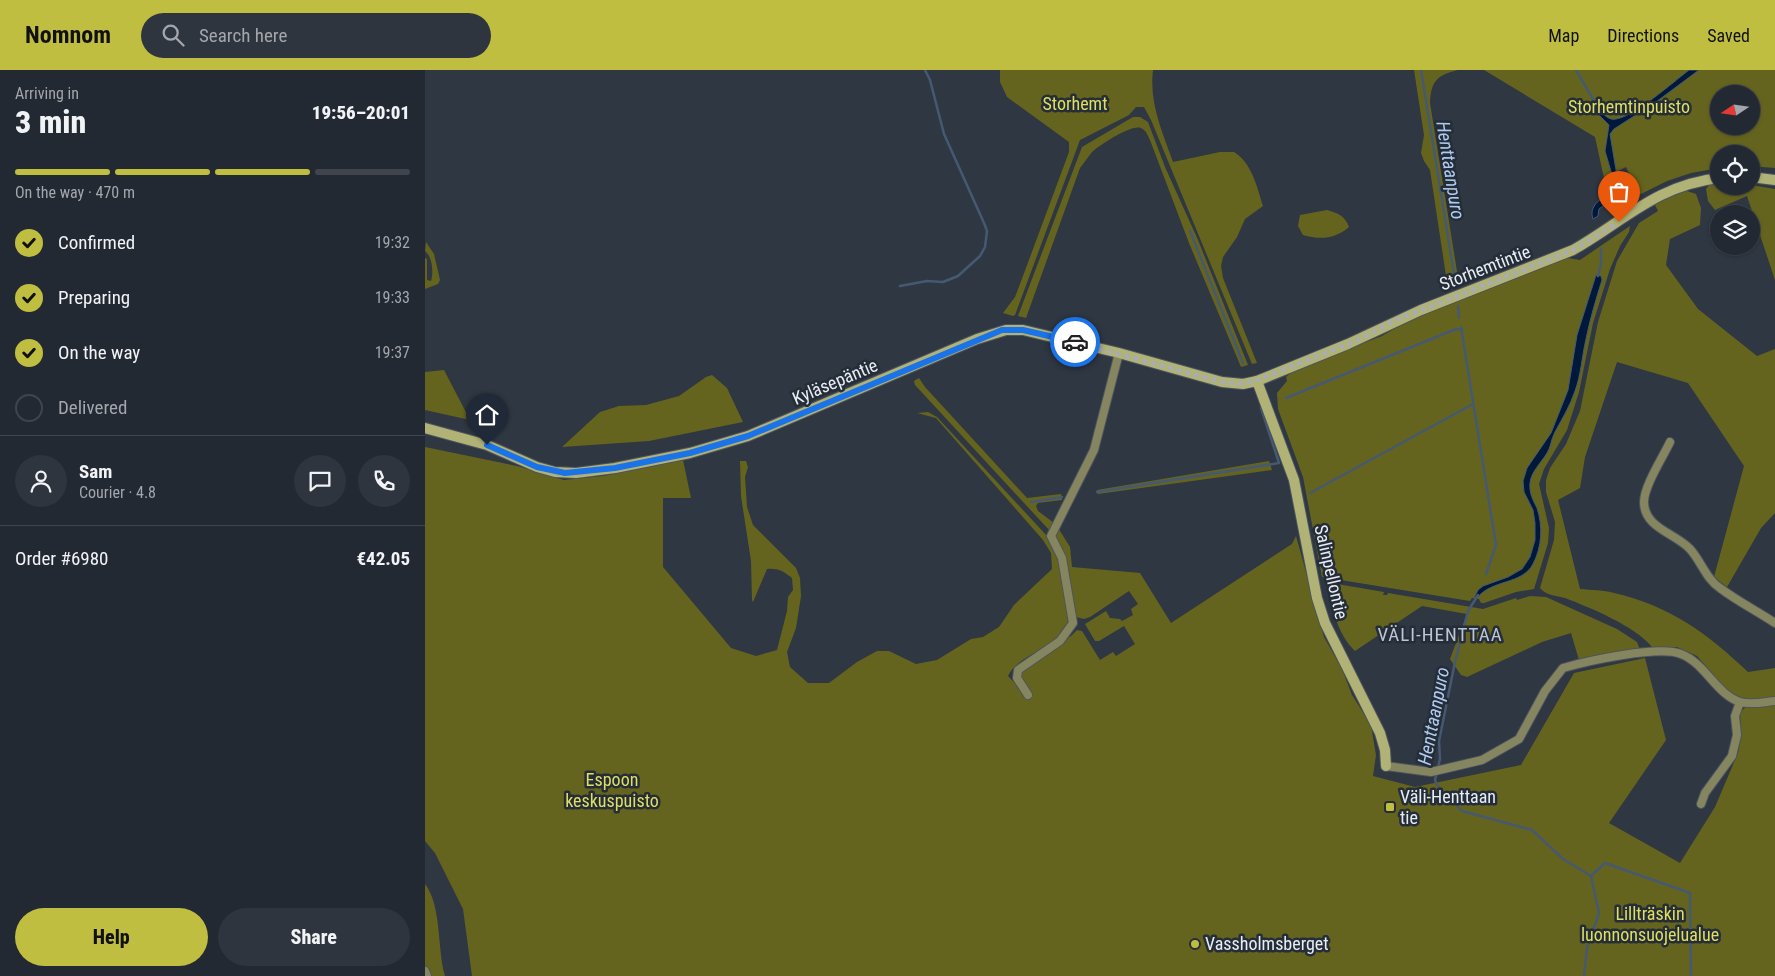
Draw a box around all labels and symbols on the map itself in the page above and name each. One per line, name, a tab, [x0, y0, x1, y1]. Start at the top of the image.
north arrow	[1710, 85, 1760, 135]
park label: Storhemt	[1042, 93, 1108, 114]
park label: Storhemtinpuisto	[1568, 96, 1690, 117]
water label: Henttaanpuro	[1431, 119, 1470, 221]
pin	[1598, 171, 1640, 222]
street label: Storhemtintie	[1436, 241, 1533, 294]
courier	[1050, 317, 1100, 367]
street label: Kyläsepäntie	[789, 354, 881, 409]
pin	[466, 394, 508, 445]
street label: Salinpellontie	[1310, 523, 1353, 621]
district label: VÄLI-HENTTAA	[1377, 623, 1503, 646]
water label: Henttaanpuro	[1413, 665, 1454, 767]
park label: Espoon keskuspuisto	[565, 769, 659, 811]
place label: Väli-Henttaan tie	[1400, 786, 1496, 828]
marker: Väli-Henttaan tie	[1384, 801, 1396, 813]
park label: Lillträskin luonnonsuojelualue	[1581, 903, 1719, 945]
place label: Vassholmsberget	[1205, 933, 1329, 954]
marker: Vassholmsberget	[1189, 938, 1201, 950]

